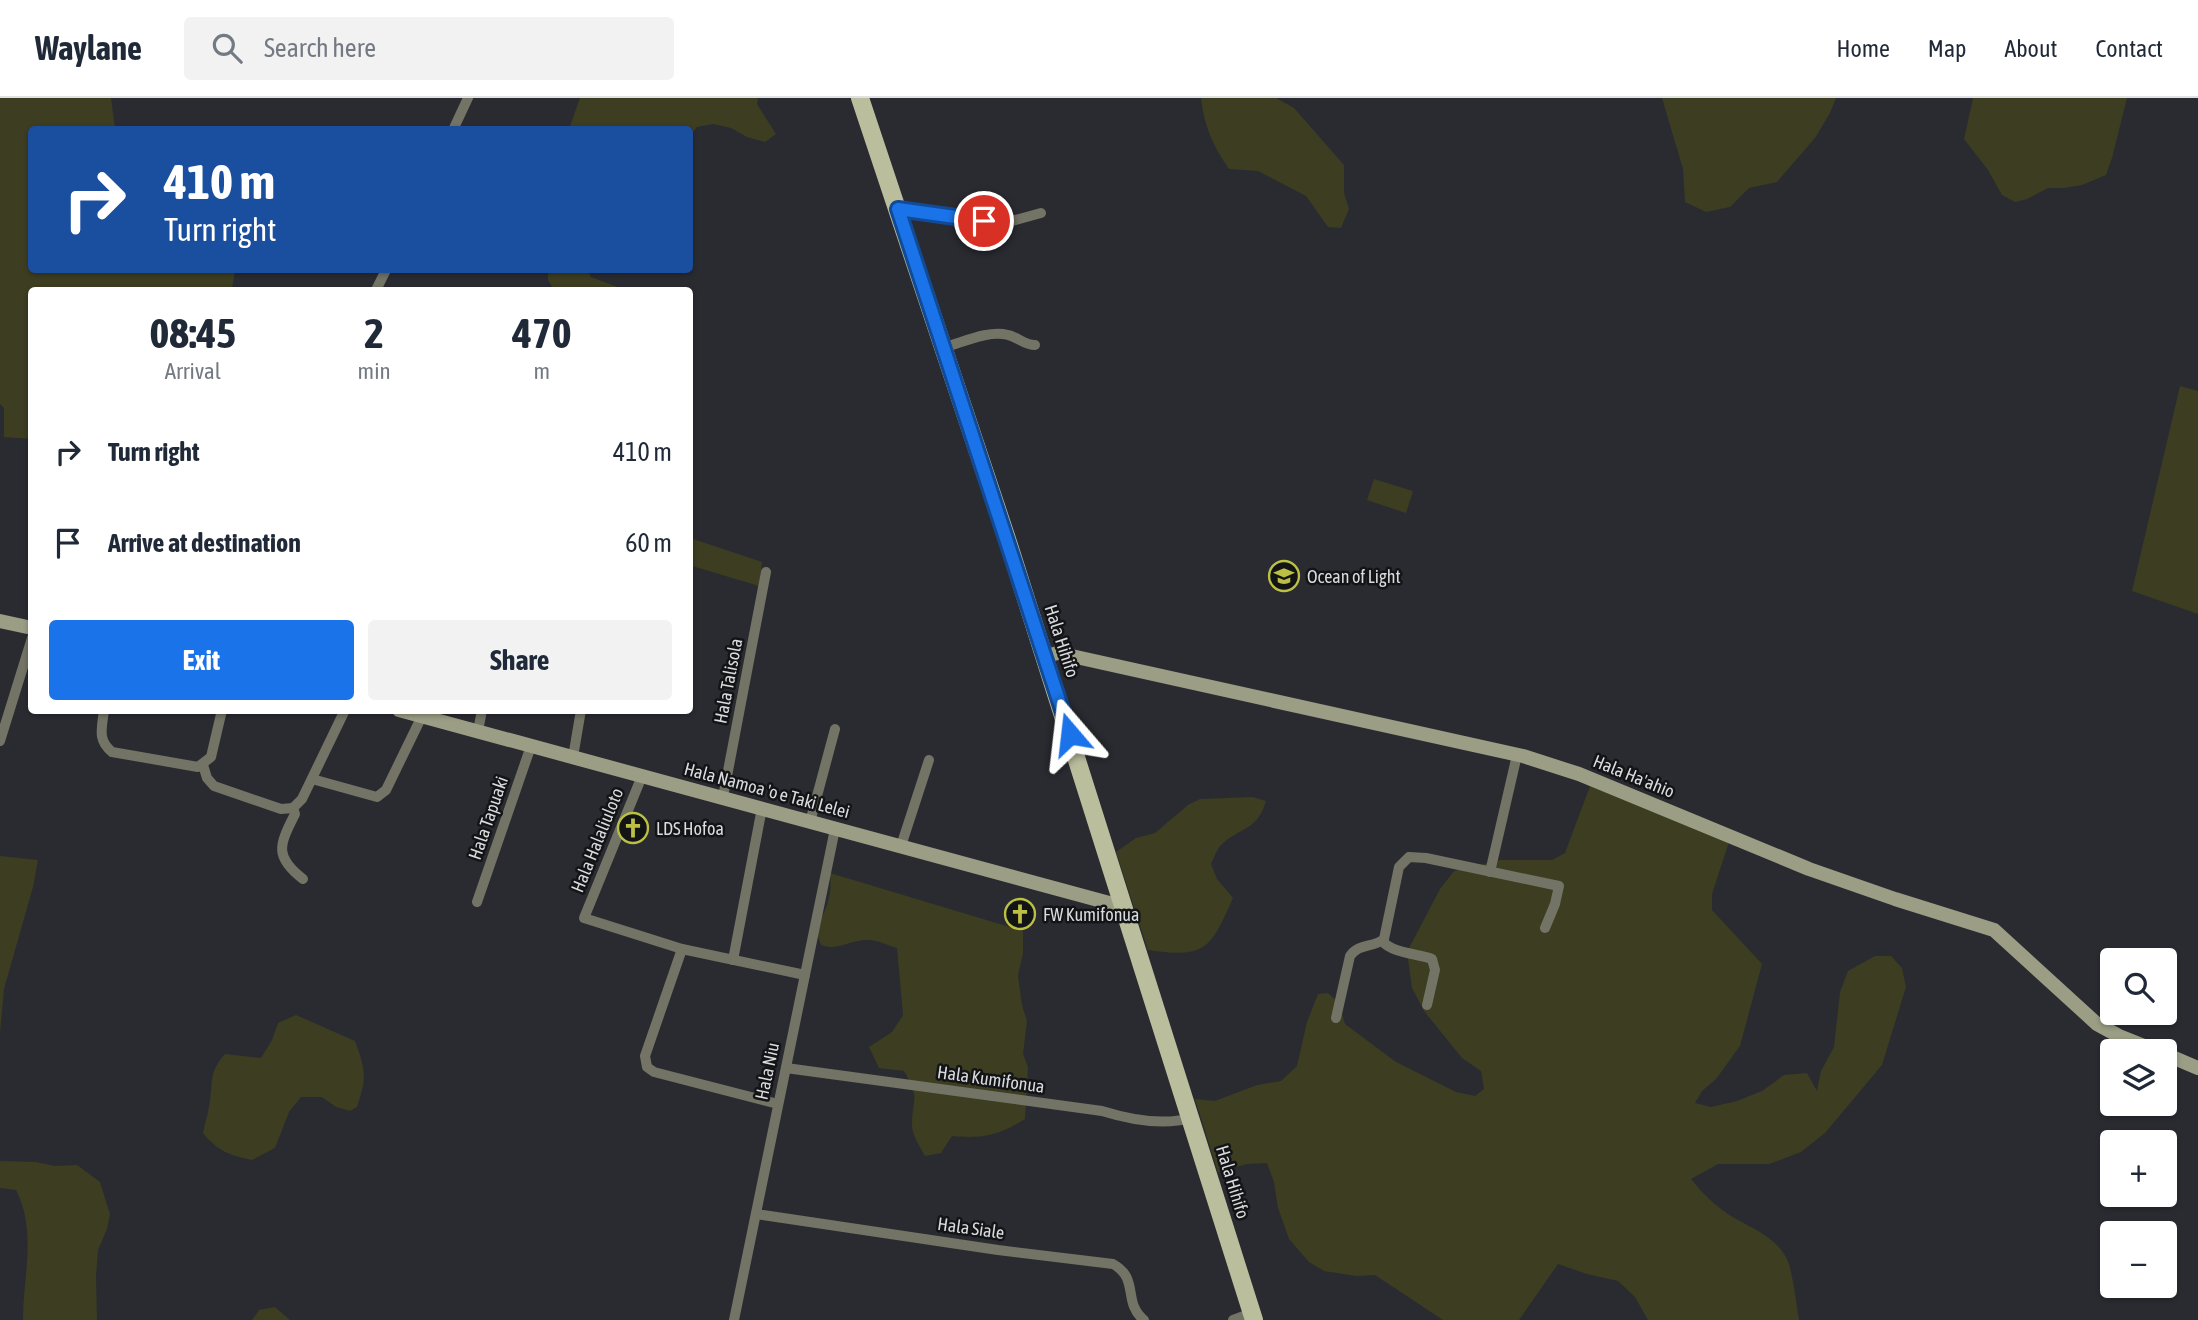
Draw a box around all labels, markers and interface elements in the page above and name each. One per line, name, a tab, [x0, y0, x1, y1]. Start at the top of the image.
search box	[184, 17, 674, 80]
text: Waylane	[35, 29, 142, 67]
icon: search	[208, 29, 246, 67]
text: Search here	[264, 33, 376, 63]
text: Home	[1836, 35, 1890, 62]
text: Map	[1928, 35, 1966, 62]
text: About	[2004, 35, 2057, 62]
text: Contact	[2095, 35, 2163, 62]
text: 410 m	[164, 153, 275, 209]
icon: right	[49, 154, 140, 245]
pin	[954, 191, 1014, 251]
icon: arrive	[965, 202, 1003, 240]
text: Turn right	[164, 211, 277, 248]
text: 08:45	[150, 309, 236, 357]
text: 2	[364, 309, 384, 357]
text: 470	[512, 309, 571, 357]
text: Arrival	[165, 358, 221, 384]
text: min	[358, 358, 391, 384]
text: m	[534, 358, 550, 384]
icon: right	[49, 433, 87, 471]
text: Turn right	[108, 437, 199, 467]
text: 410 m	[613, 437, 672, 467]
icon: arrive	[49, 524, 87, 562]
text: Arrive at destination	[108, 528, 301, 558]
text: 60 m	[625, 528, 672, 558]
school or university icon: Ocean of Light	[1267, 559, 1301, 593]
place label: Ocean of Light	[1307, 566, 1401, 587]
street label: Hala Hihifo	[1040, 602, 1084, 680]
button: Exit	[49, 620, 354, 700]
button: Share	[368, 620, 672, 700]
street label: Hala Talisola	[709, 637, 747, 725]
position arrow	[1033, 697, 1107, 771]
street label: Hala Ha'ahio	[1590, 750, 1678, 802]
street label: Hala Namoa 'o e Taki Lelei	[682, 758, 852, 822]
street label: Hala Tapuaki	[464, 774, 512, 862]
street label: Hala Halaliuloto	[567, 785, 627, 895]
church icon: LDS Hofoa	[616, 811, 650, 845]
place label: LDS Hofoa	[656, 818, 724, 839]
church icon: FW Kumifonua	[1003, 897, 1037, 931]
place label: FW Kumifonua	[1043, 904, 1139, 925]
map controls	[2100, 948, 2177, 1298]
button: search	[2100, 948, 2177, 1025]
button: layers	[2100, 1039, 2177, 1116]
street label: Hala Niu	[751, 1041, 783, 1101]
street label: Hala Kumifonua	[936, 1061, 1046, 1097]
button: +	[2100, 1130, 2177, 1207]
street label: Hala Hihifo	[1212, 1143, 1254, 1221]
street label: Hala Siale	[936, 1213, 1006, 1243]
button: −	[2100, 1221, 2177, 1298]

